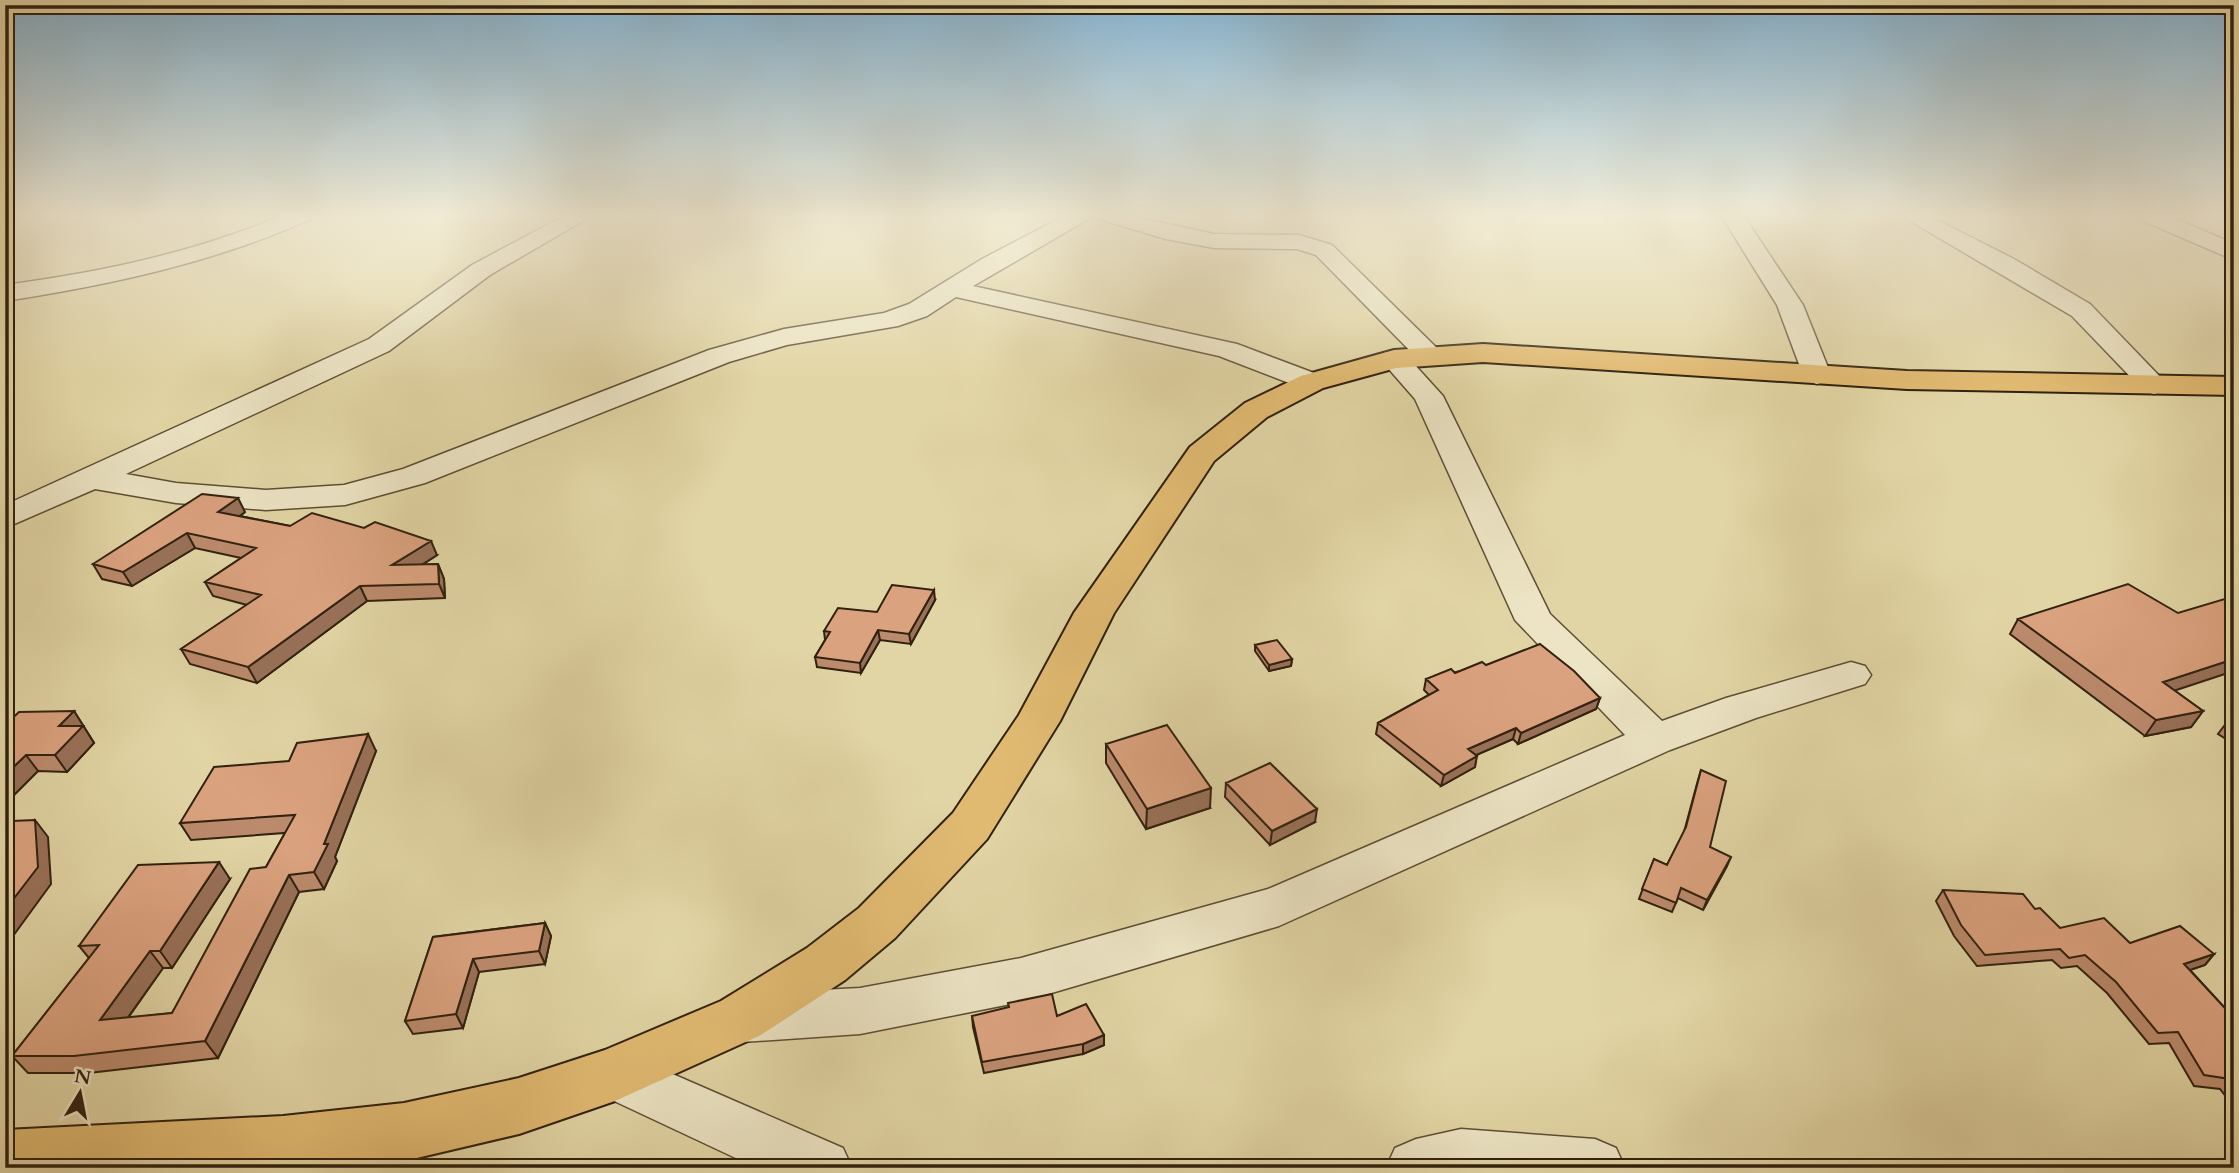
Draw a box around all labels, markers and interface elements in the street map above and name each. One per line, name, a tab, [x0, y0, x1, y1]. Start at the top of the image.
north arrow	[46, 1058, 116, 1128]
text: N	[72, 1063, 94, 1092]

